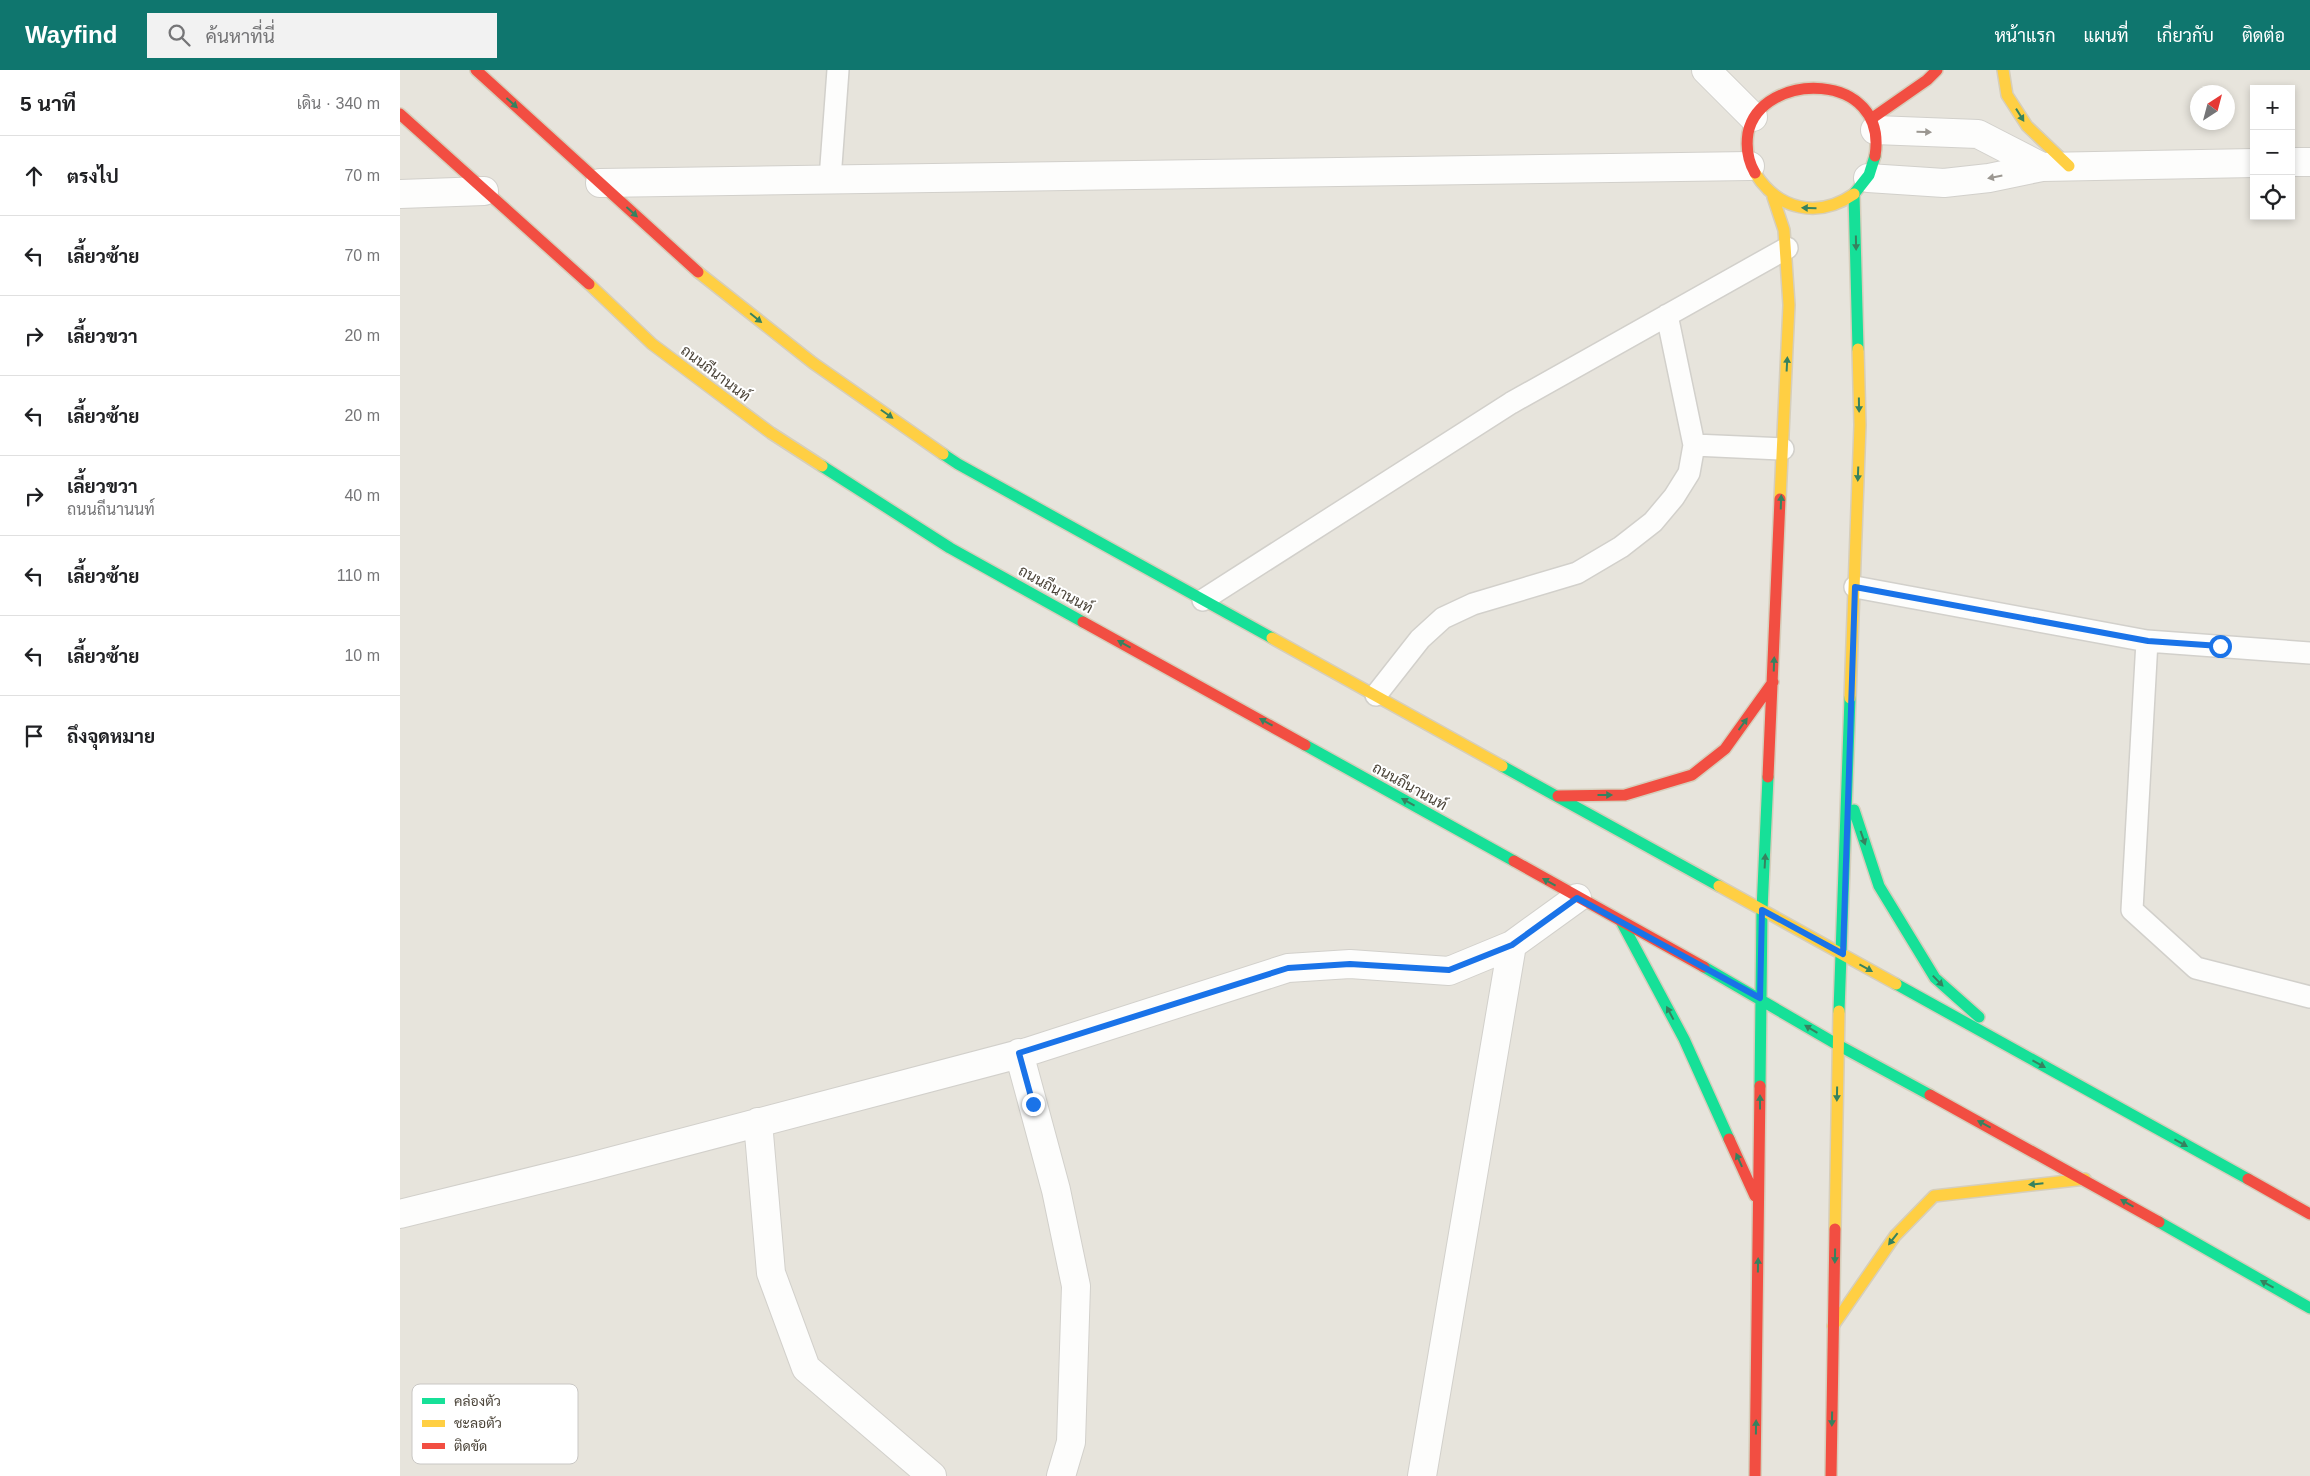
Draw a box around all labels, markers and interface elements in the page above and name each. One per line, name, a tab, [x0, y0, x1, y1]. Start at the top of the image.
search box	[147, 13, 497, 58]
text: Wayfind	[25, 21, 117, 48]
icon: search	[165, 21, 193, 49]
text: ค้นหาที่นี่	[205, 26, 275, 47]
text: หน้าแรก	[1994, 26, 2056, 46]
text: แผนที่	[2084, 26, 2128, 46]
text: เกี่ยวกับ	[2156, 26, 2214, 46]
text: ติดต่อ	[2242, 26, 2285, 46]
north arrow	[2190, 85, 2235, 130]
map controls	[2250, 85, 2295, 220]
button: +	[2250, 85, 2295, 130]
text: 5 นาที	[20, 92, 76, 115]
text: เดิน · 340 m	[297, 95, 380, 112]
one-way arrow	[506, 97, 518, 109]
one-way arrow	[2015, 108, 2024, 121]
one-way arrow	[1916, 128, 1932, 136]
button: −	[2250, 130, 2295, 175]
icon: ahead	[20, 162, 48, 190]
text: ตรงไป	[67, 166, 119, 187]
text: 70 m	[344, 167, 380, 184]
one-way arrow	[1987, 173, 2002, 181]
button: locate	[2250, 175, 2295, 220]
one-way arrow	[1801, 204, 1817, 212]
one-way arrow	[626, 207, 639, 218]
one-way arrow	[1852, 235, 1860, 251]
icon: left	[20, 242, 48, 270]
text: เลี้ยวซ้าย	[67, 246, 139, 267]
text: 70 m	[344, 247, 380, 264]
one-way arrow	[749, 312, 762, 323]
icon: right	[20, 322, 48, 350]
text: เลี้ยวขวา	[67, 326, 138, 347]
text: 20 m	[344, 327, 380, 344]
street label: ถนนถีนานนท์	[678, 341, 755, 405]
one-way arrow	[1783, 356, 1791, 372]
one-way arrow	[1856, 397, 1864, 413]
icon: left	[20, 402, 48, 430]
text: เลี้ยวซ้าย	[67, 406, 139, 427]
text: 20 m	[344, 407, 380, 424]
one-way arrow	[880, 409, 893, 419]
one-way arrow	[1854, 466, 1862, 482]
text: เลี้ยวขวา	[67, 476, 138, 497]
icon: right	[20, 482, 48, 510]
text: 40 m	[344, 487, 380, 504]
one-way arrow	[1777, 493, 1785, 509]
text: ถนนถีนานนท์	[67, 501, 155, 518]
street label: ถนนถีนานนท์	[1016, 561, 1097, 616]
icon: left	[20, 562, 48, 590]
text: เลี้ยวซ้าย	[67, 566, 139, 587]
text: 110 m	[337, 567, 380, 584]
route start	[2209, 635, 2232, 658]
one-way arrow	[1117, 639, 1130, 648]
icon: left	[20, 642, 48, 670]
text: เลี้ยวซ้าย	[67, 646, 139, 667]
text: 10 m	[344, 647, 380, 664]
one-way arrow	[1770, 656, 1778, 672]
one-way arrow	[1738, 717, 1748, 731]
one-way arrow	[1259, 718, 1273, 727]
icon: arrive	[20, 722, 48, 750]
text: ถึงจุดหมาย	[67, 726, 155, 747]
street label: ถนนถีนานนท์	[1370, 758, 1451, 813]
one-way arrow	[1597, 791, 1613, 799]
one-way arrow	[1400, 798, 1415, 806]
one-way arrow	[1859, 831, 1867, 846]
one-way arrow	[1761, 853, 1769, 869]
one-way arrow	[1542, 878, 1556, 886]
one-way arrow	[1860, 963, 1873, 972]
one-way arrow	[1932, 974, 1944, 986]
one-way arrow	[1666, 1006, 1675, 1019]
one-way arrow	[1805, 1025, 1818, 1034]
one-way arrow	[2032, 1059, 2046, 1068]
one-way arrow	[1833, 1086, 1841, 1102]
route end	[1022, 1093, 1045, 1116]
one-way arrow	[1756, 1094, 1764, 1110]
one-way arrow	[1978, 1120, 1991, 1129]
one-way arrow	[2174, 1138, 2188, 1147]
one-way arrow	[1735, 1153, 1743, 1167]
one-way arrow	[2028, 1180, 2044, 1188]
one-way arrow	[2120, 1199, 2133, 1208]
one-way arrow	[1888, 1233, 1899, 1246]
one-way arrow	[1830, 1249, 1838, 1265]
one-way arrow	[1754, 1257, 1762, 1273]
one-way arrow	[2260, 1280, 2275, 1288]
legend	[412, 1384, 578, 1464]
text: คล่องตัว	[454, 1393, 501, 1409]
one-way arrow	[1828, 1411, 1836, 1427]
text: ชะลอตัว	[454, 1415, 502, 1431]
one-way arrow	[1752, 1419, 1760, 1435]
text: ติดขัด	[454, 1438, 487, 1454]

